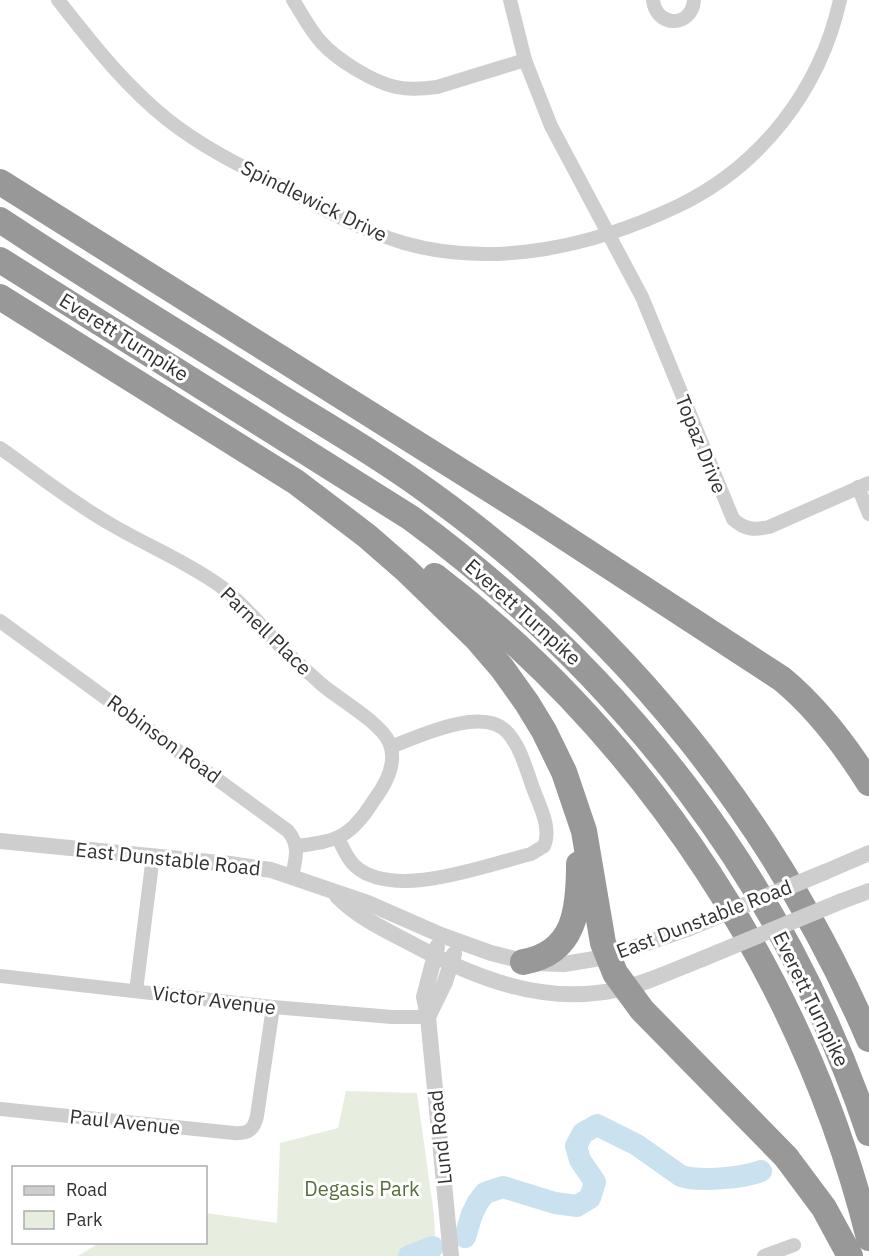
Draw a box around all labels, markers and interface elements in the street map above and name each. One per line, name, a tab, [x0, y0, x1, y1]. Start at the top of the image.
street label: Spindlewick Drive	[237, 153, 392, 248]
street label: Everett Turnpike	[55, 286, 194, 387]
street label: Topaz Drive	[669, 391, 733, 497]
street label: Everett Turnpike	[460, 552, 587, 671]
street label: Parnell Place	[215, 580, 318, 681]
street label: Robinson Road	[102, 688, 227, 789]
street label: East Dunstable Road	[74, 835, 262, 882]
street label: East Dunstable Road	[612, 873, 795, 964]
street label: Everett Turnpike	[767, 927, 856, 1071]
street label: Victor Avenue	[151, 979, 277, 1020]
street label: Lund Road	[421, 1088, 458, 1186]
street label: Paul Avenue	[68, 1102, 182, 1141]
legend	[12, 1166, 207, 1244]
park label: Degasis Park	[304, 1175, 420, 1202]
text: Road	[66, 1178, 107, 1201]
text: Park	[66, 1208, 103, 1231]

